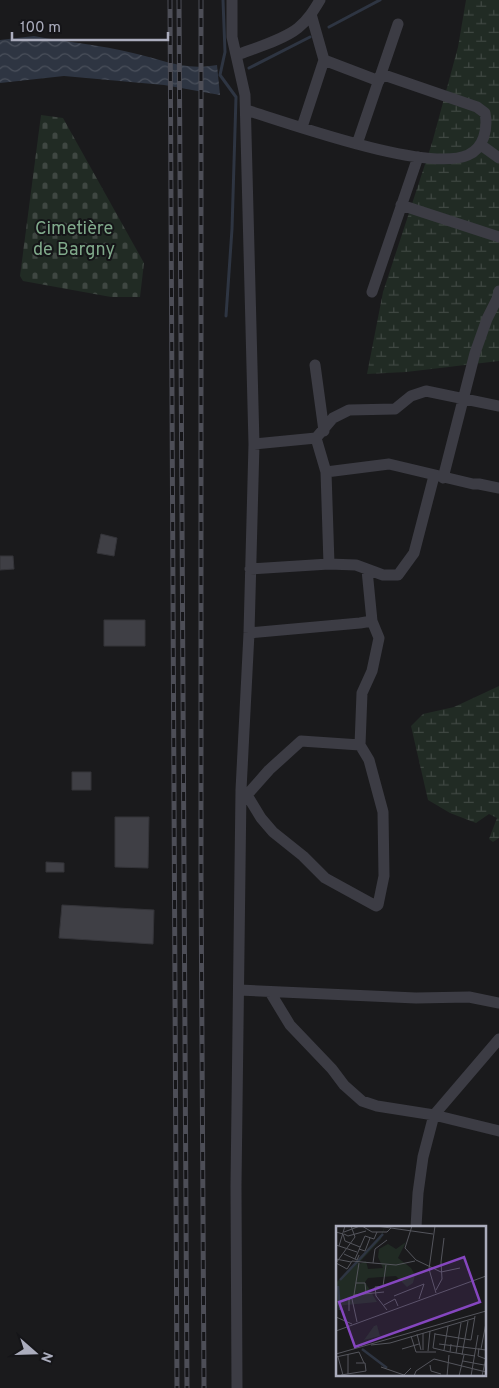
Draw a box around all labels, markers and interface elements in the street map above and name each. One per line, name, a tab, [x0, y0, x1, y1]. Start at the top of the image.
scale bar	[12, 10, 169, 42]
text: 100 m	[20, 19, 61, 38]
park label: Cimetière de Bargny	[33, 218, 115, 262]
inset map	[336, 1226, 486, 1376]
north arrow	[10, 1328, 60, 1378]
text: N	[36, 1349, 56, 1365]

